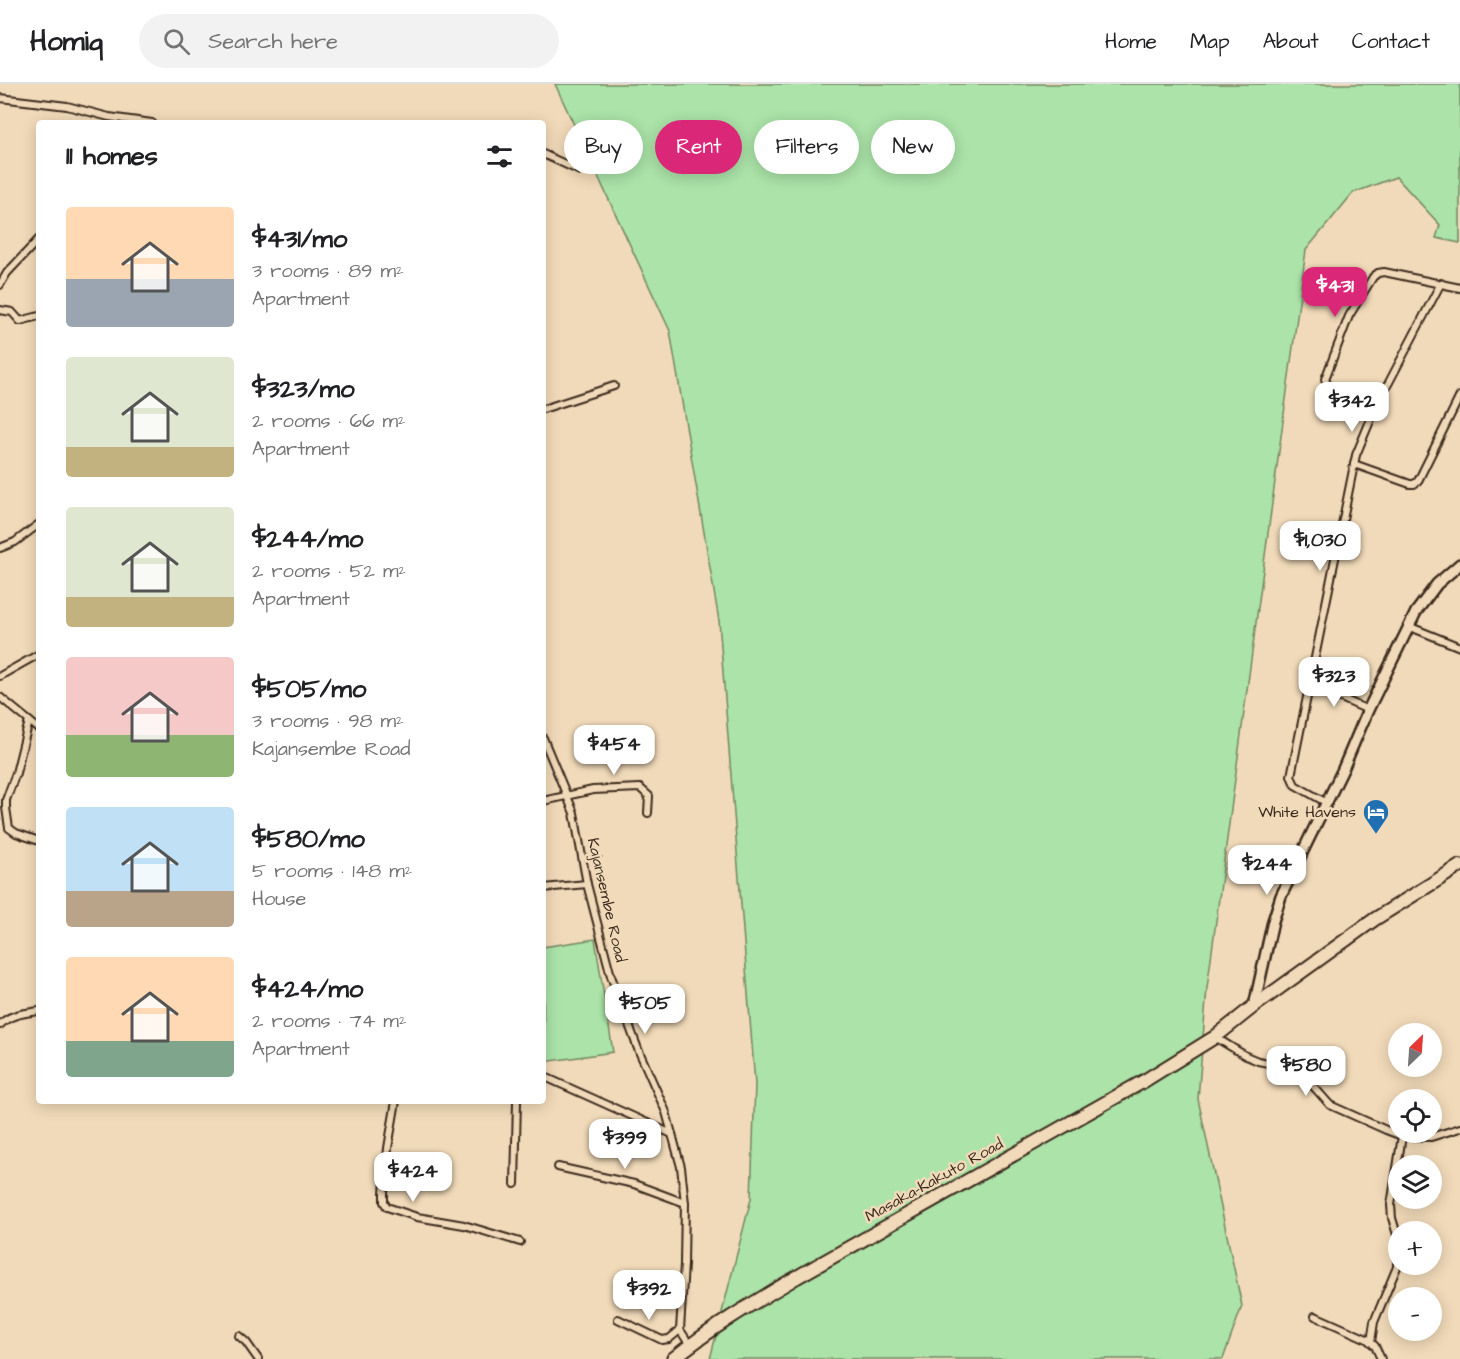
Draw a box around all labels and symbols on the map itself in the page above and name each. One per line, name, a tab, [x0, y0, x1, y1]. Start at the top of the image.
pin: $431	[1299, 267, 1371, 318]
pin: $342	[1316, 382, 1388, 433]
pin: $1,030	[1271, 521, 1369, 572]
pin: $323	[1298, 657, 1370, 708]
pin: $454	[578, 725, 650, 776]
hotel icon: White Havens	[1361, 797, 1391, 835]
place label: White Havens	[1258, 801, 1356, 823]
street label: Kajansembe Road	[582, 836, 632, 964]
pin: $244	[1231, 845, 1303, 896]
pin: $505	[609, 984, 681, 1035]
north arrow	[1388, 1023, 1442, 1077]
pin: $580	[1270, 1046, 1342, 1097]
pin: $399	[589, 1119, 661, 1170]
street label: Masaka-Kakuto Road	[861, 1133, 1007, 1227]
pin: $424	[377, 1152, 449, 1203]
pin: $392	[613, 1270, 685, 1321]

